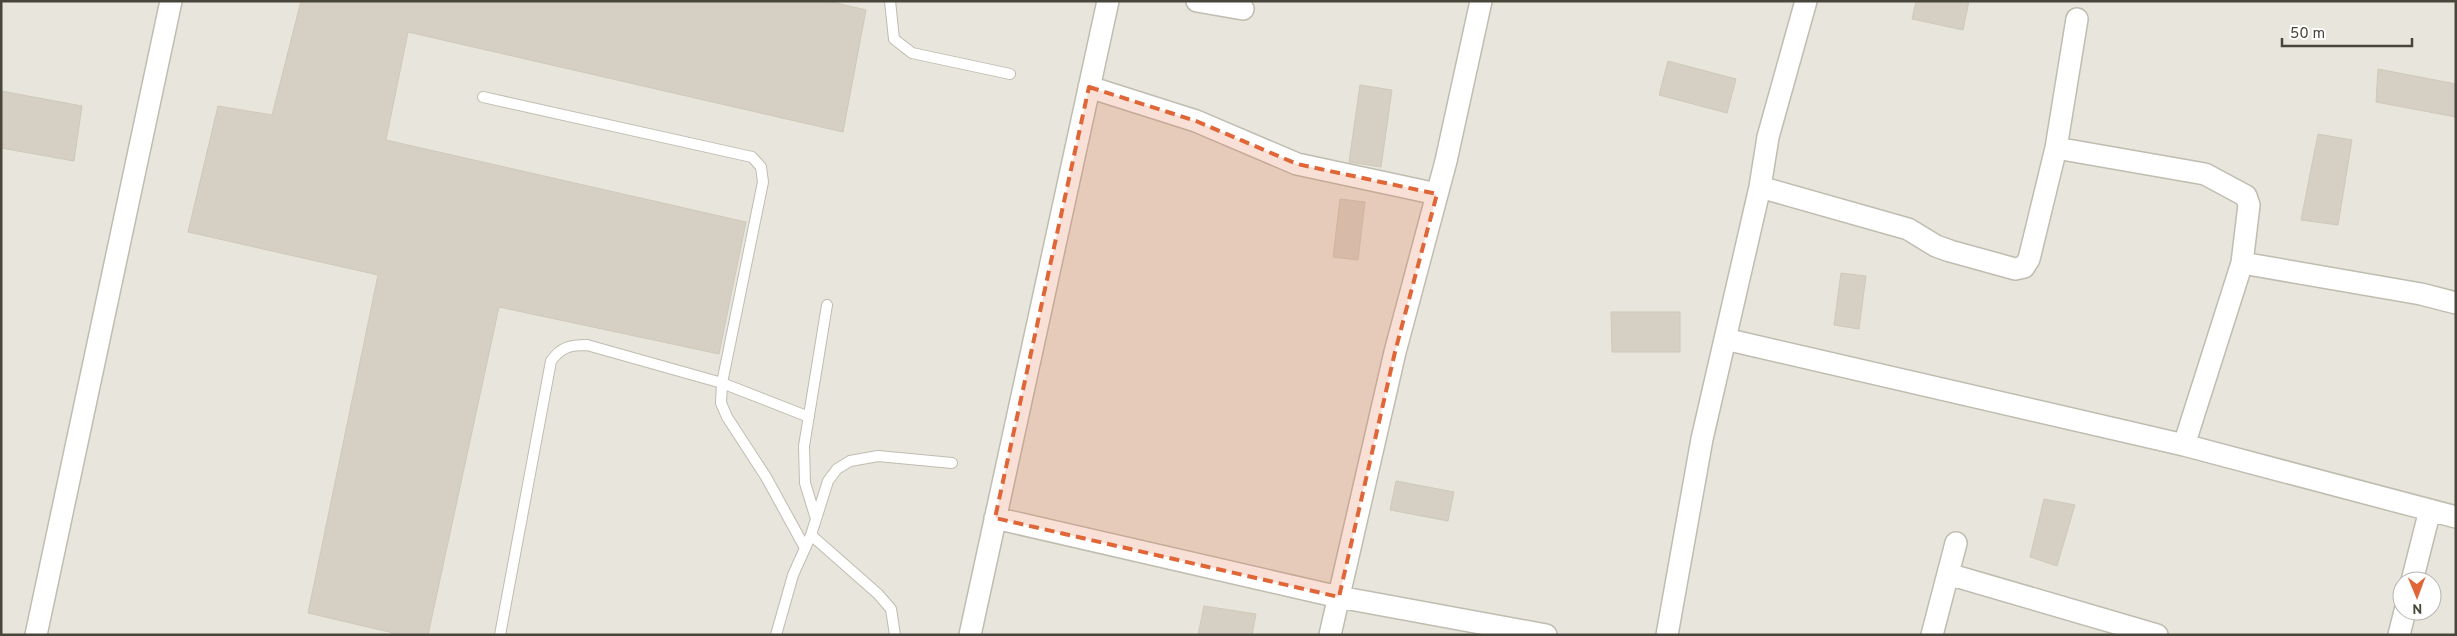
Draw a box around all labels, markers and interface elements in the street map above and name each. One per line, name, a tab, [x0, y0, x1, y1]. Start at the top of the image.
scale bar	[2282, 15, 2412, 47]
text: 50 m	[2290, 25, 2325, 44]
north arrow	[2392, 571, 2442, 621]
text: N	[2412, 599, 2422, 616]

